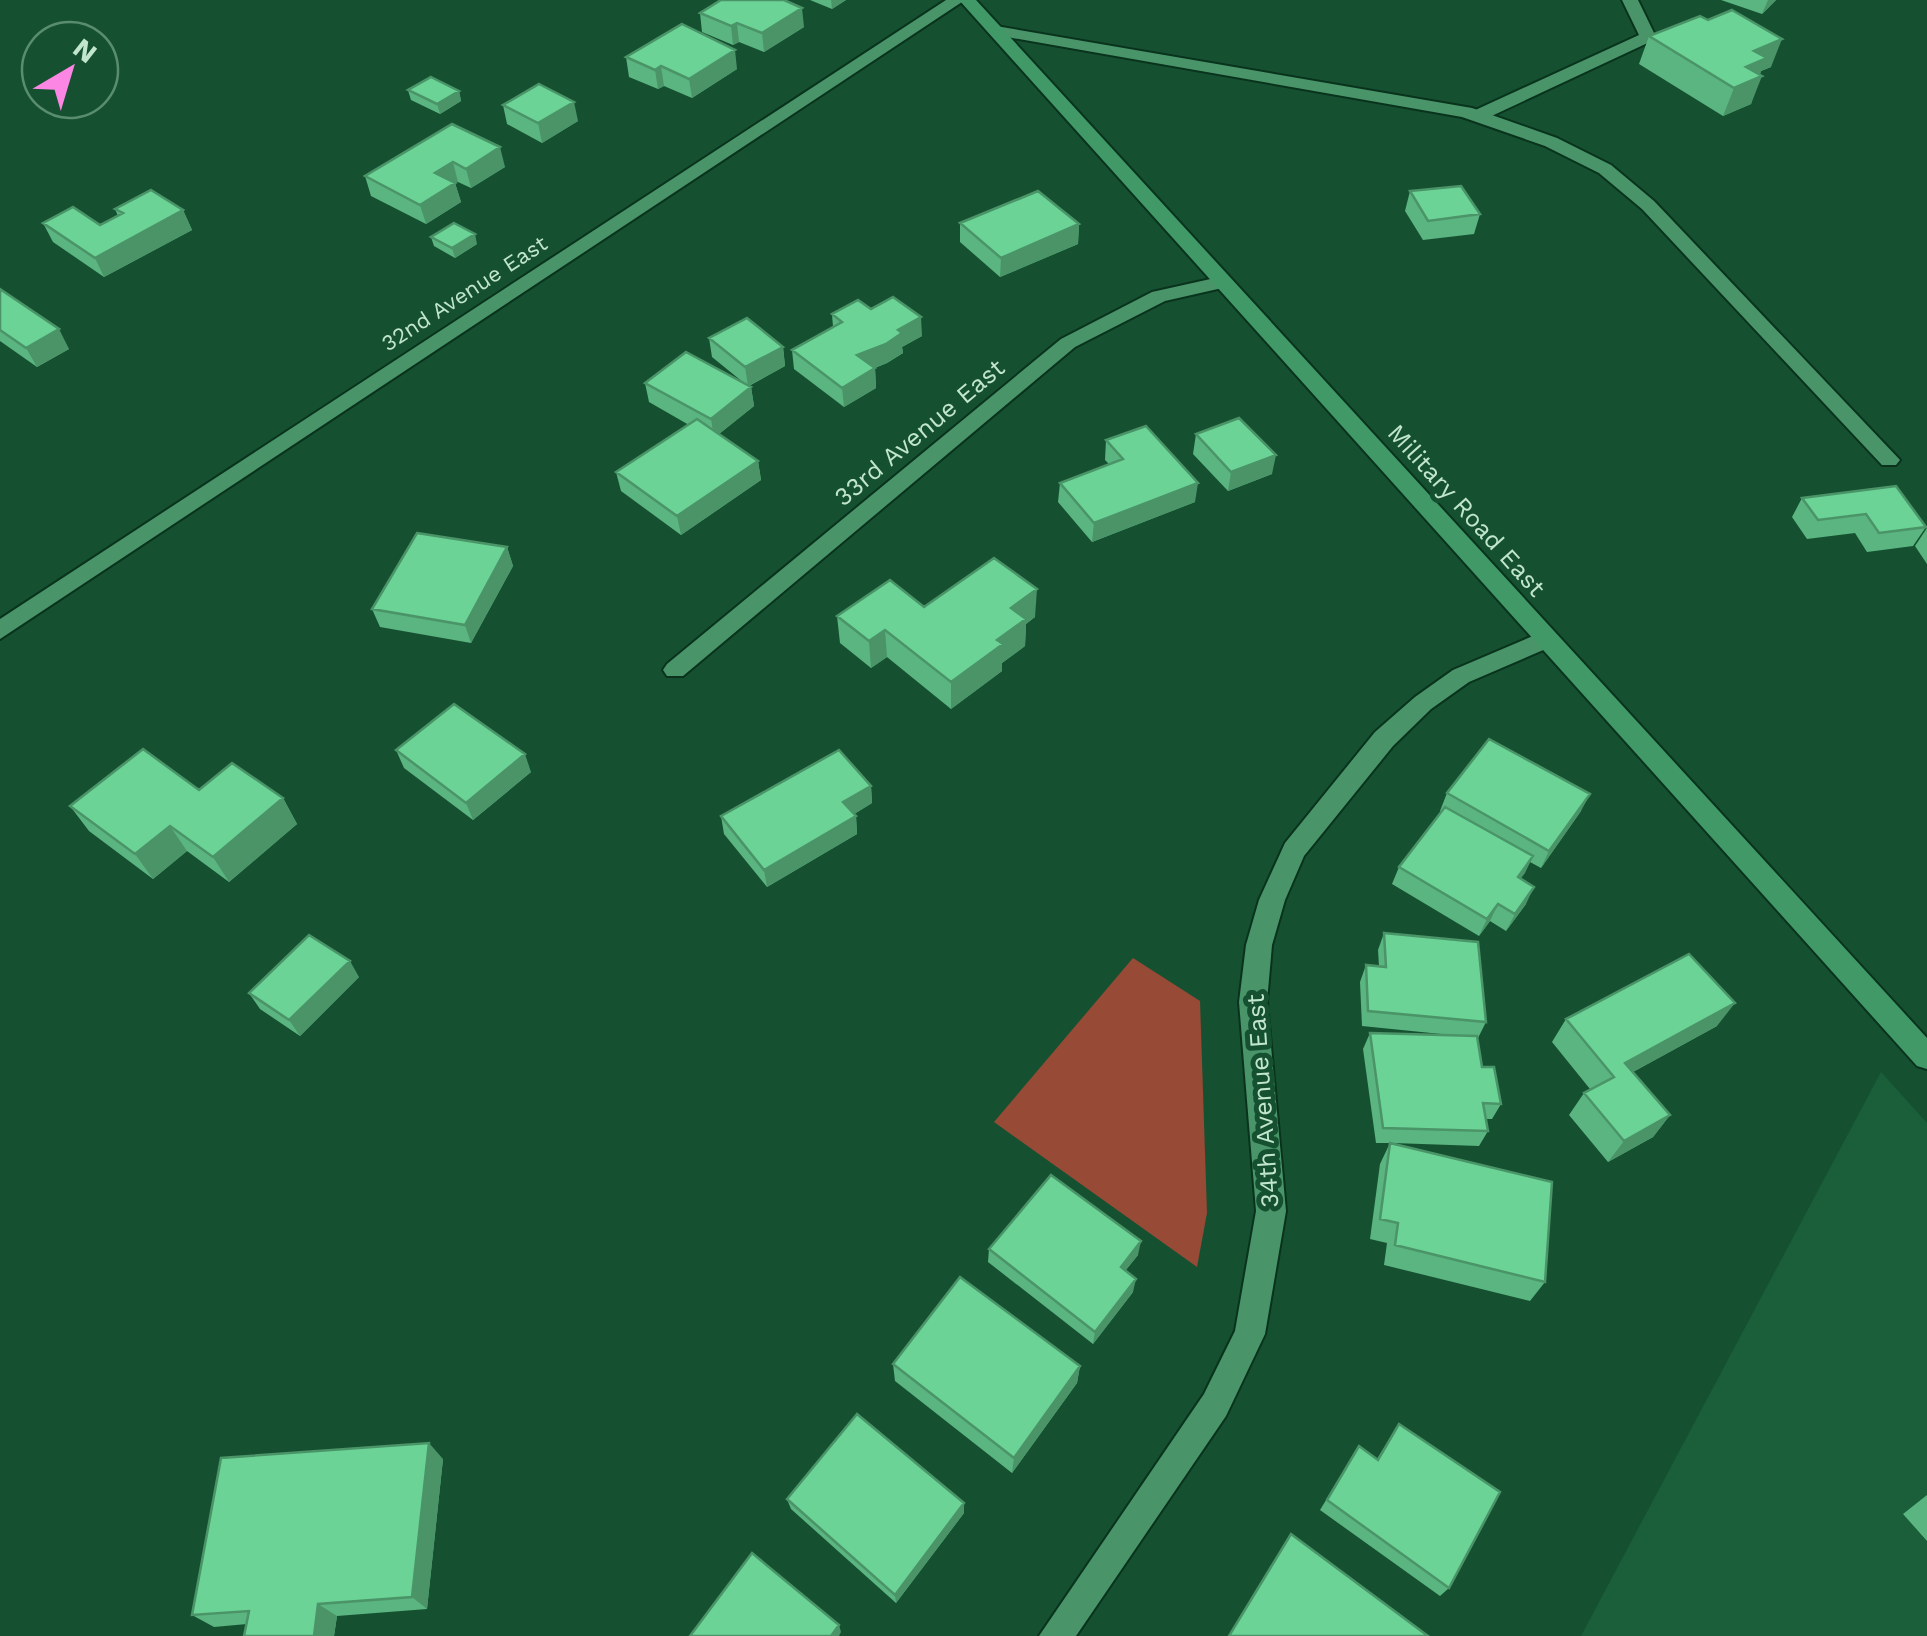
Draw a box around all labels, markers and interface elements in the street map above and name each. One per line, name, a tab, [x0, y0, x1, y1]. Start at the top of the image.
north arrow	[20, 20, 120, 120]
text: N	[67, 31, 103, 70]
street label: 32nd Avenue East	[377, 231, 552, 356]
street label: 33rd Avenue East	[828, 353, 1011, 512]
street label: Military Road East	[1382, 418, 1552, 603]
street label: 34th Avenue East	[1241, 993, 1284, 1209]

